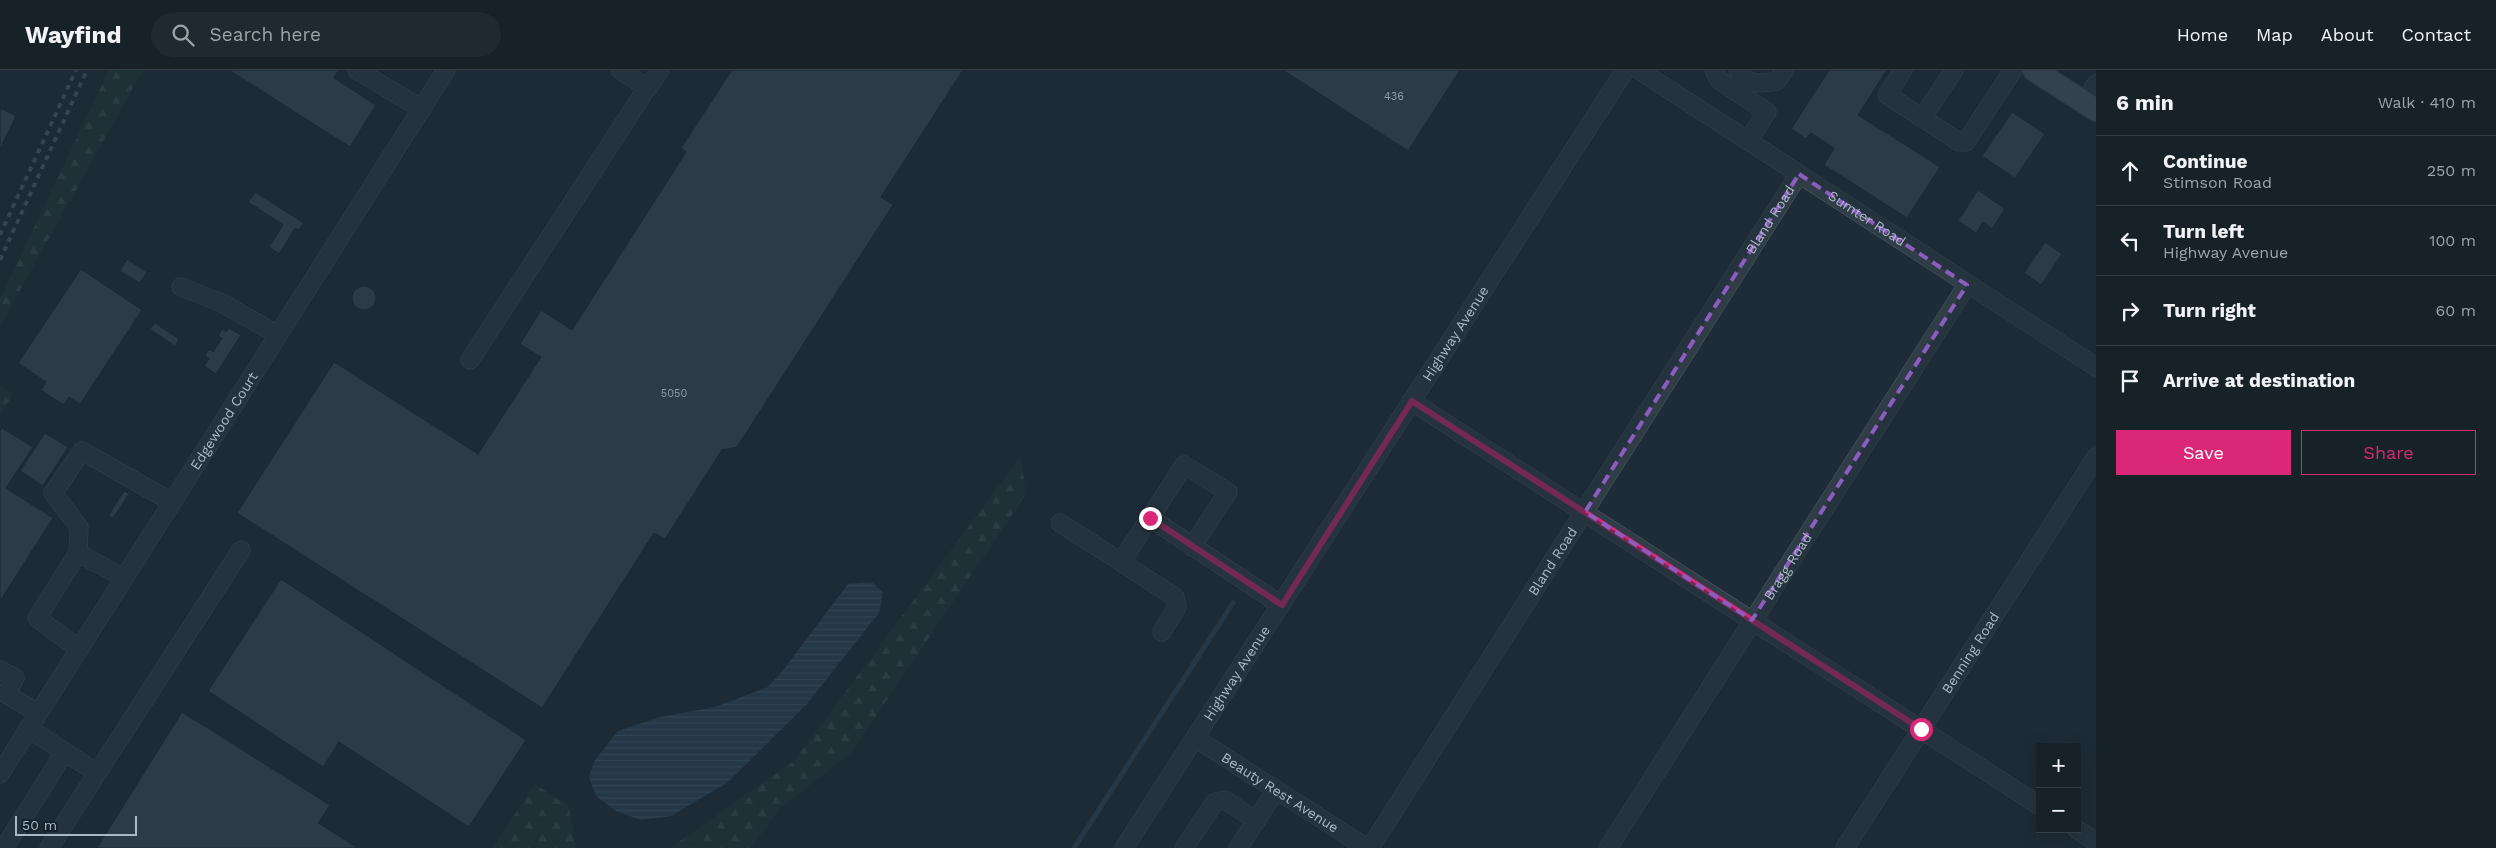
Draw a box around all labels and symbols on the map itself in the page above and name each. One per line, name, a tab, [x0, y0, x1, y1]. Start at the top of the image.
house number: 436	[1384, 90, 1404, 103]
street label: Bland Road	[1742, 182, 1798, 257]
street label: Sumter Road	[1825, 187, 1909, 249]
street label: Highway Avenue	[1419, 283, 1492, 384]
street label: Edgewood Court	[187, 369, 261, 473]
house number: 5050	[661, 387, 687, 400]
route end	[1139, 507, 1162, 530]
street label: Bland Road	[1525, 524, 1580, 598]
street label: Bragg Road	[1760, 530, 1815, 603]
street label: Benning Road	[1938, 609, 2002, 696]
street label: Highway Avenue	[1200, 623, 1273, 724]
route start	[1910, 718, 1933, 741]
street label: Beauty Rest Avenue	[1219, 749, 1341, 836]
scale bar	[15, 813, 138, 836]

